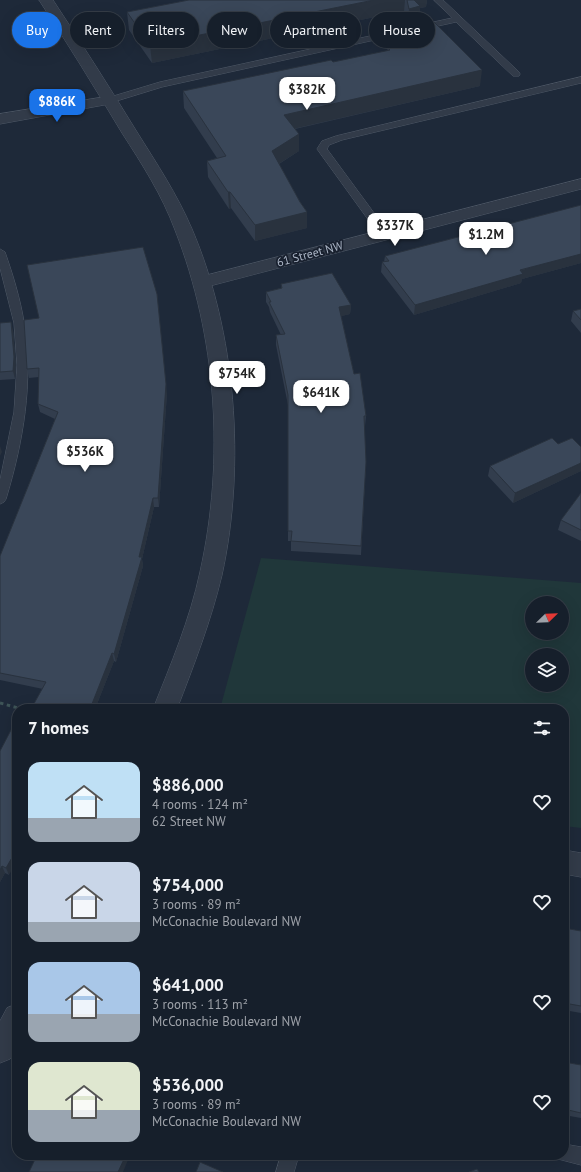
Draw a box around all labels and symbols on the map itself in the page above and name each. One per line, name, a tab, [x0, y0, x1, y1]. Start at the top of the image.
pin: $382K	[279, 77, 335, 111]
pin: $886K	[29, 89, 85, 123]
pin: $337K	[367, 213, 423, 247]
pin: $1.2M	[458, 222, 514, 256]
street label: 61 Street NW	[275, 237, 345, 270]
pin: $754K	[209, 361, 265, 395]
pin: $641K	[293, 380, 349, 414]
pin: $536K	[57, 439, 113, 473]
north arrow	[525, 596, 569, 640]

